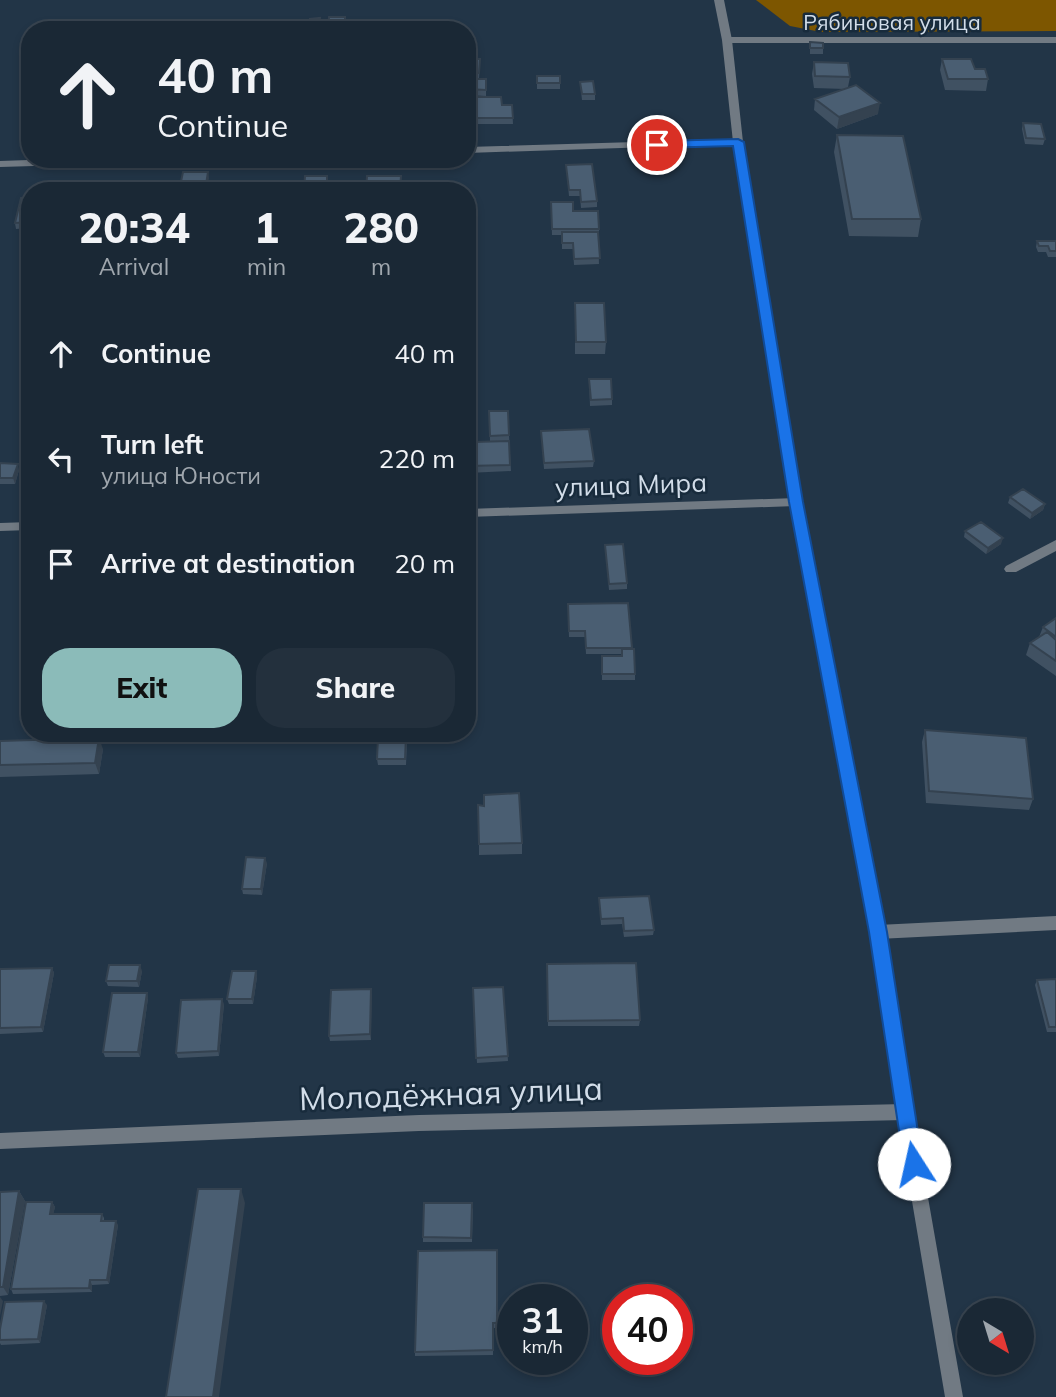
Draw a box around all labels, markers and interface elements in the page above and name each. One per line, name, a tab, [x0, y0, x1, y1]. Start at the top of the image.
street label: Рябиновая улица	[803, 9, 981, 35]
text: 40 m	[157, 44, 273, 105]
icon: ahead	[42, 49, 133, 140]
text: Continue	[157, 105, 288, 145]
pin	[627, 115, 687, 175]
icon: arrive	[638, 126, 676, 164]
text: 20:34	[78, 201, 190, 254]
text: 1	[254, 201, 279, 254]
text: 280	[343, 201, 419, 254]
text: Arrival	[99, 252, 169, 281]
text: min	[247, 252, 286, 281]
text: m	[371, 252, 391, 281]
icon: ahead	[42, 335, 80, 373]
text: Continue	[101, 337, 211, 370]
text: 40 m	[394, 337, 455, 370]
text: Turn left	[101, 428, 203, 461]
icon: left	[42, 440, 80, 478]
text: 220 m	[379, 442, 455, 475]
text: улица Юности	[101, 461, 261, 490]
street label: улица Мира	[554, 465, 708, 504]
icon: arrive	[42, 545, 80, 583]
text: Arrive at destination	[101, 547, 356, 580]
text: 20 m	[394, 547, 455, 580]
button: Exit	[42, 648, 242, 728]
button: Share	[256, 648, 455, 728]
street label: Молодёжная улица	[298, 1068, 604, 1118]
position arrow	[877, 1127, 951, 1201]
speed limit sign: 40	[602, 1284, 693, 1375]
text: 31	[521, 1298, 564, 1342]
north arrow	[957, 1298, 1034, 1376]
map controls	[957, 1298, 1034, 1375]
text: km/h	[522, 1335, 563, 1358]

